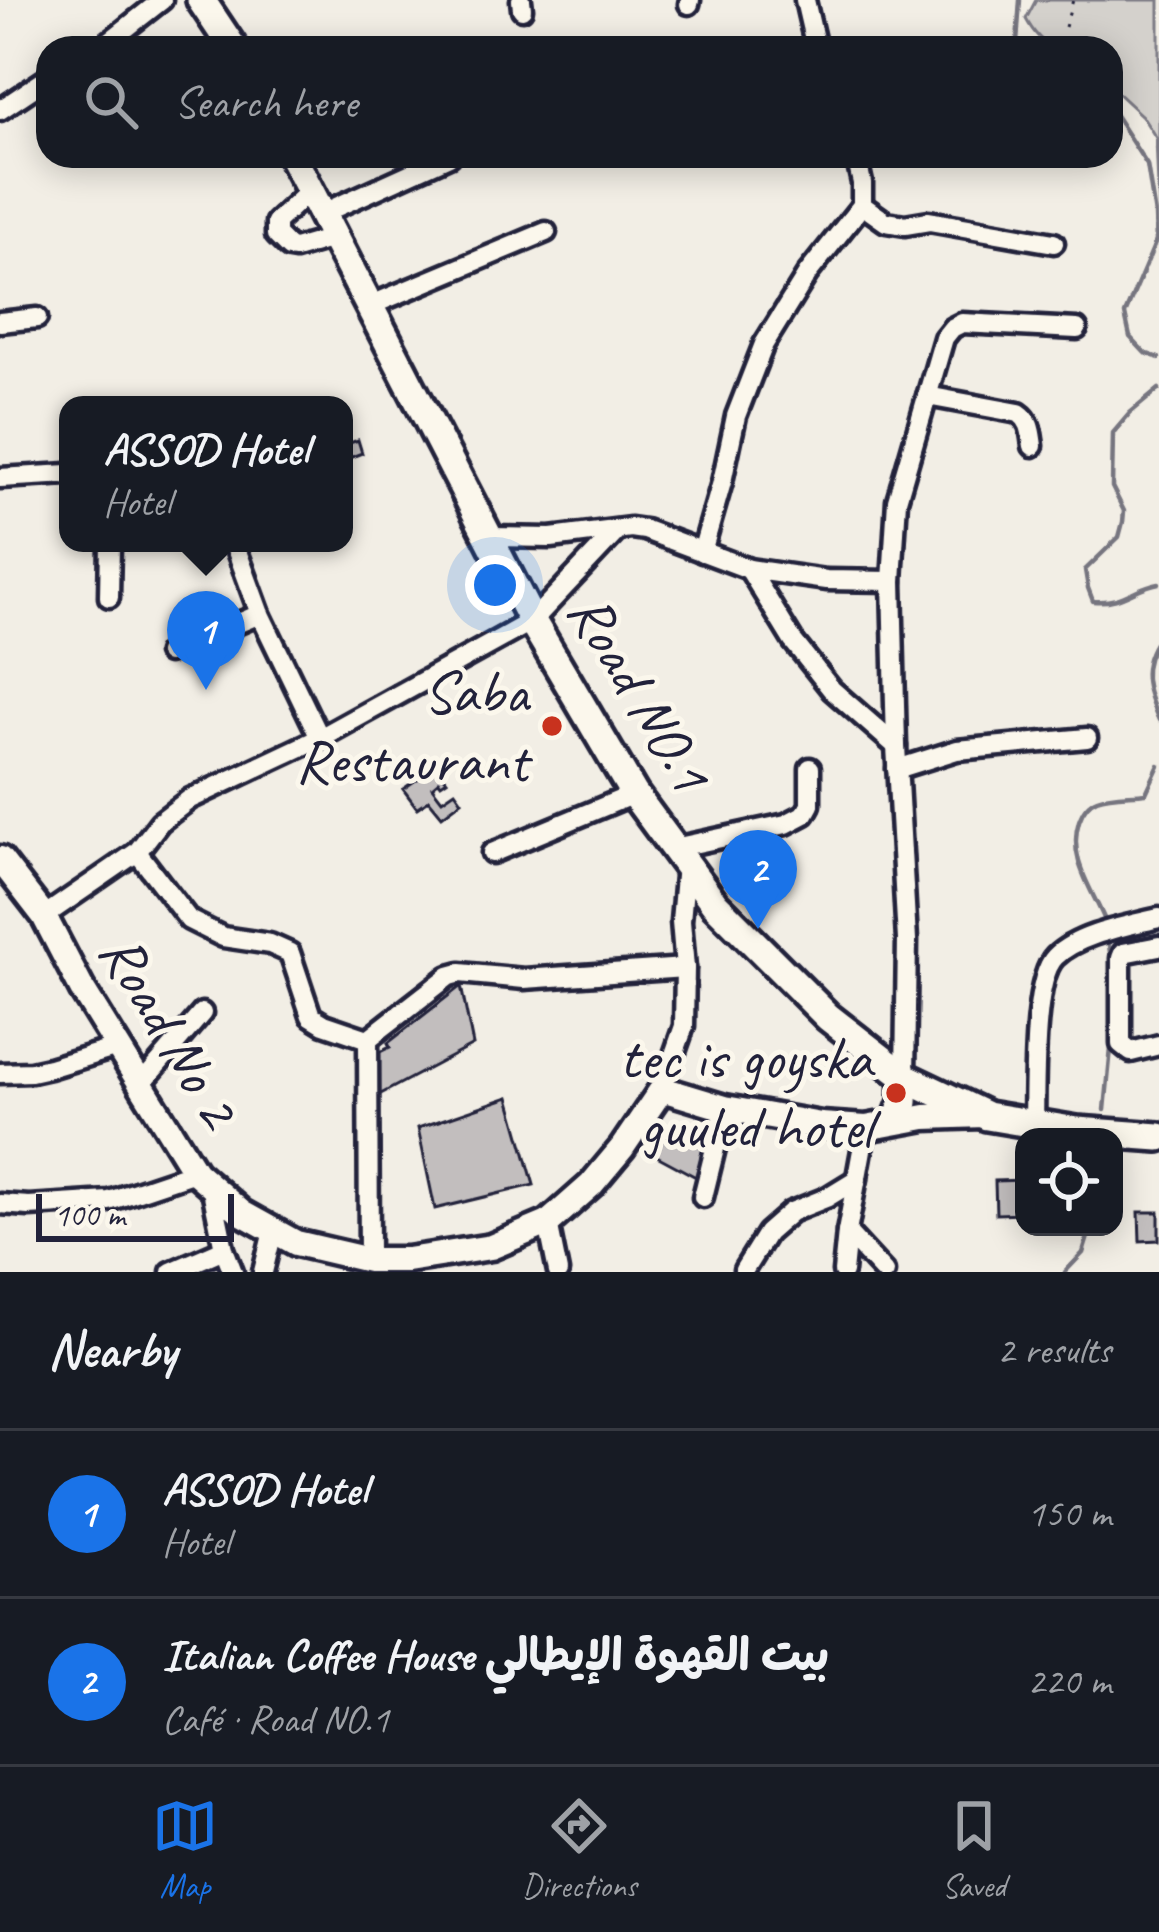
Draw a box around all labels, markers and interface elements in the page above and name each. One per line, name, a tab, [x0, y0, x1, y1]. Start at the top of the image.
search box	[36, 36, 1123, 168]
icon: search	[78, 69, 144, 135]
text: Search here	[174, 74, 357, 131]
popup	[59, 396, 353, 552]
text: ASSOD Hotel	[103, 421, 309, 478]
text: Hotel	[103, 478, 171, 527]
your location	[465, 555, 525, 615]
street label: Road NO.1	[551, 579, 730, 807]
pin: 1	[167, 591, 245, 690]
place label: Saba Restaurant	[296, 654, 533, 799]
marker: Saba Restaurant	[539, 713, 565, 739]
pin: 2	[719, 830, 797, 929]
street label: Road No 2	[83, 920, 260, 1145]
place label: tec is goyska guuled hotel	[619, 1020, 882, 1165]
marker: tec is goyska guuled hotel	[883, 1080, 909, 1106]
map controls	[1015, 1128, 1123, 1236]
button: locate	[1015, 1128, 1123, 1236]
scale bar	[36, 1188, 234, 1241]
text: 100 m	[54, 1194, 125, 1236]
text: Nearby	[48, 1318, 176, 1382]
text: 2 results	[997, 1326, 1111, 1375]
text: ASSOD Hotel	[162, 1461, 368, 1518]
text: 1	[78, 1489, 96, 1538]
text: 150 m	[1027, 1489, 1111, 1538]
text: Hotel	[162, 1518, 230, 1567]
text: Italian Coffee House بيت القهوة الإيطالي	[162, 1627, 829, 1684]
text: 2	[78, 1657, 96, 1706]
text: 220 m	[1027, 1657, 1111, 1706]
text: Café · Road NO.1	[162, 1695, 389, 1744]
tab: Map	[152, 1793, 218, 1907]
tab: Directions	[522, 1793, 637, 1907]
tab: Saved	[941, 1793, 1007, 1907]

